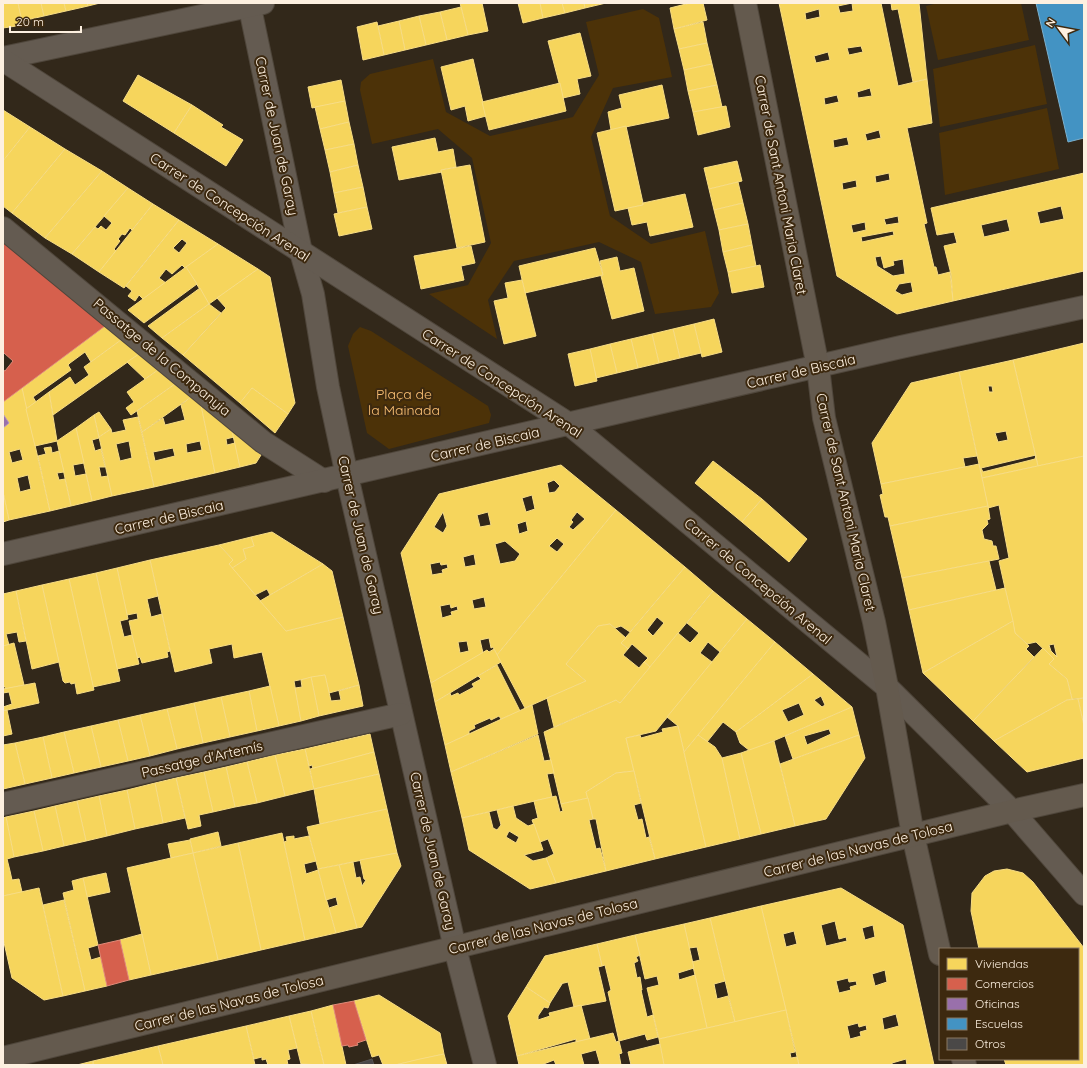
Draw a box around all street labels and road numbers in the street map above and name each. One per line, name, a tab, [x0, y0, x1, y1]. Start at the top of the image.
street label: Carrer de Juan de Garay	[251, 55, 303, 217]
street label: Carrer de Sant Antoni Maria Claret	[751, 74, 811, 296]
street label: Carrer de Concepción Arenal	[147, 148, 313, 266]
street label: Passatge de la Companyia	[90, 294, 234, 420]
street label: Carrer de Concepción Arenal	[419, 324, 585, 442]
street label: Carrer de Biscaia	[745, 350, 857, 392]
street label: Carrer de Sant Antoni Maria Claret	[812, 391, 880, 613]
street label: Carrer de Biscaia	[429, 423, 541, 465]
street label: Carrer de Juan de Garay	[334, 454, 388, 616]
street label: Carrer de Biscaia	[113, 496, 225, 538]
street label: Carrer de Concepción Arenal	[680, 514, 836, 648]
street label: Passatge d'Artemís	[140, 736, 264, 782]
street label: Carrer de Juan de Garay	[406, 770, 460, 932]
street label: Carrer de las Navas de Tolosa	[761, 817, 955, 881]
street label: Carrer de las Navas de Tolosa	[446, 894, 640, 958]
street label: Carrer de las Navas de Tolosa	[132, 971, 326, 1035]

